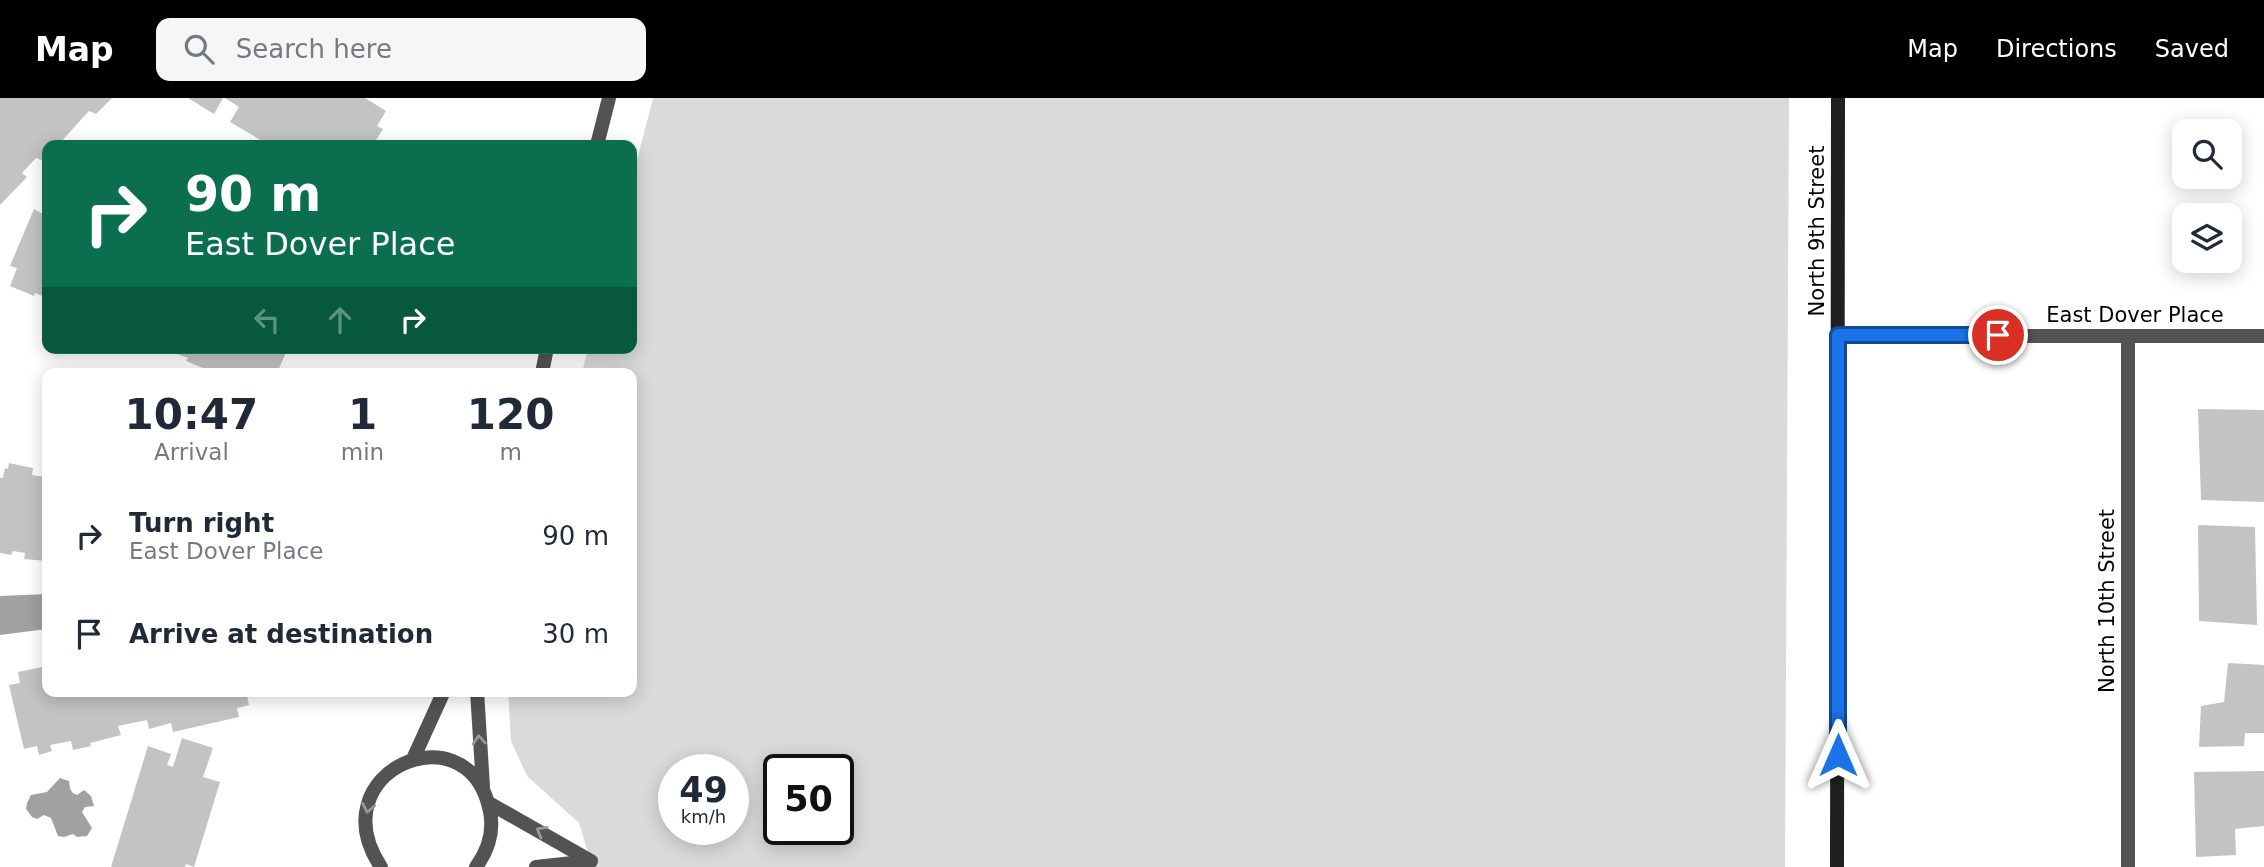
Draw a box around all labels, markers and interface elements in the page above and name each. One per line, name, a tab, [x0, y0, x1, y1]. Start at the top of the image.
search box	[156, 18, 646, 81]
text: Map	[35, 30, 114, 69]
icon: search	[180, 30, 218, 68]
text: Search here	[236, 34, 392, 64]
text: Map	[1907, 35, 1958, 63]
text: Directions	[1996, 35, 2117, 63]
text: Saved	[2155, 35, 2229, 63]
map controls	[2172, 119, 2242, 273]
button: search	[2172, 119, 2242, 189]
street label: North 9th Street	[1805, 146, 1829, 316]
text: 90 m	[185, 166, 321, 223]
icon: right	[70, 168, 161, 259]
button: layers	[2172, 203, 2242, 273]
text: East Dover Place	[185, 225, 455, 263]
icon: left	[248, 301, 286, 339]
icon: ahead	[321, 301, 359, 339]
icon: right	[394, 301, 432, 339]
street label: East Dover Place	[2046, 303, 2224, 327]
pin	[1968, 305, 2028, 365]
icon: arrive	[1979, 316, 2017, 354]
text: 10:47	[125, 390, 258, 439]
text: 1	[348, 390, 377, 439]
text: 120	[467, 390, 554, 439]
text: Arrival	[154, 439, 229, 465]
text: min	[341, 439, 384, 465]
text: m	[499, 439, 522, 465]
text: Turn right	[129, 508, 274, 538]
street label: North 10th Street	[2095, 509, 2119, 693]
icon: right	[70, 517, 108, 555]
text: 90 m	[542, 521, 609, 551]
text: East Dover Place	[129, 538, 323, 564]
icon: arrive	[70, 615, 108, 653]
text: Arrive at destination	[129, 619, 433, 649]
text: 30 m	[542, 619, 609, 649]
position arrow	[1801, 718, 1875, 792]
one-way arrow	[472, 734, 487, 745]
speed limit sign: 50	[763, 754, 854, 845]
text: 49	[679, 770, 728, 810]
one-way arrow	[361, 802, 376, 814]
text: km/h	[681, 806, 726, 827]
one-way arrow	[535, 827, 548, 840]

